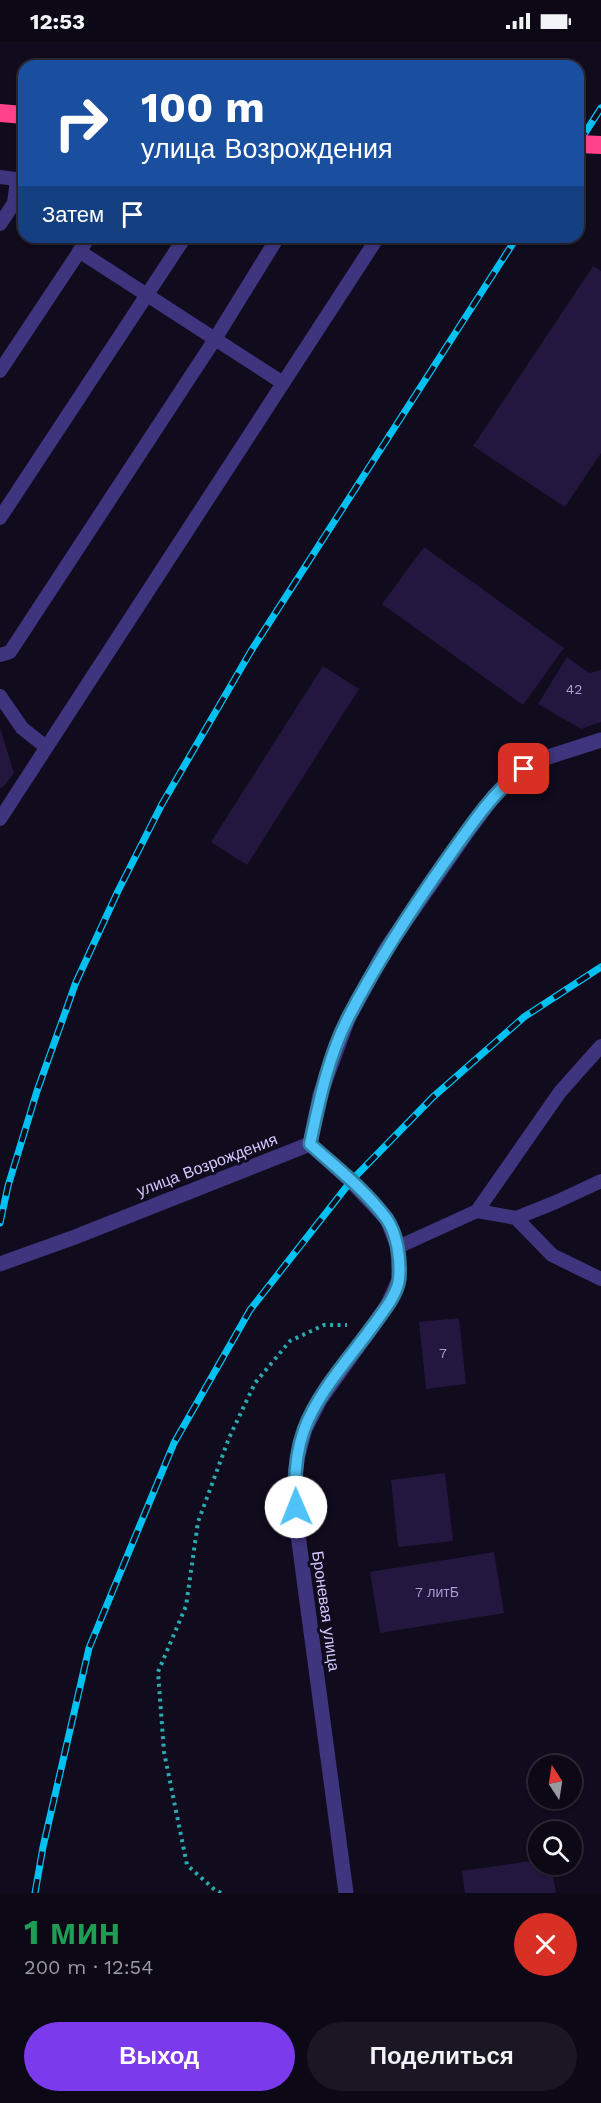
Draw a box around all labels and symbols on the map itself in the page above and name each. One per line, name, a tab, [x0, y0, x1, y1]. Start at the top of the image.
house number: 42	[566, 681, 582, 697]
pin	[498, 743, 549, 794]
street label: улица Возрождения	[134, 1129, 280, 1201]
house number: 7	[439, 1345, 447, 1361]
position arrow	[264, 1475, 328, 1539]
street label: Броневая улица	[308, 1550, 344, 1673]
house number: 7 литБ	[415, 1584, 459, 1600]
north arrow	[528, 1755, 582, 1809]

